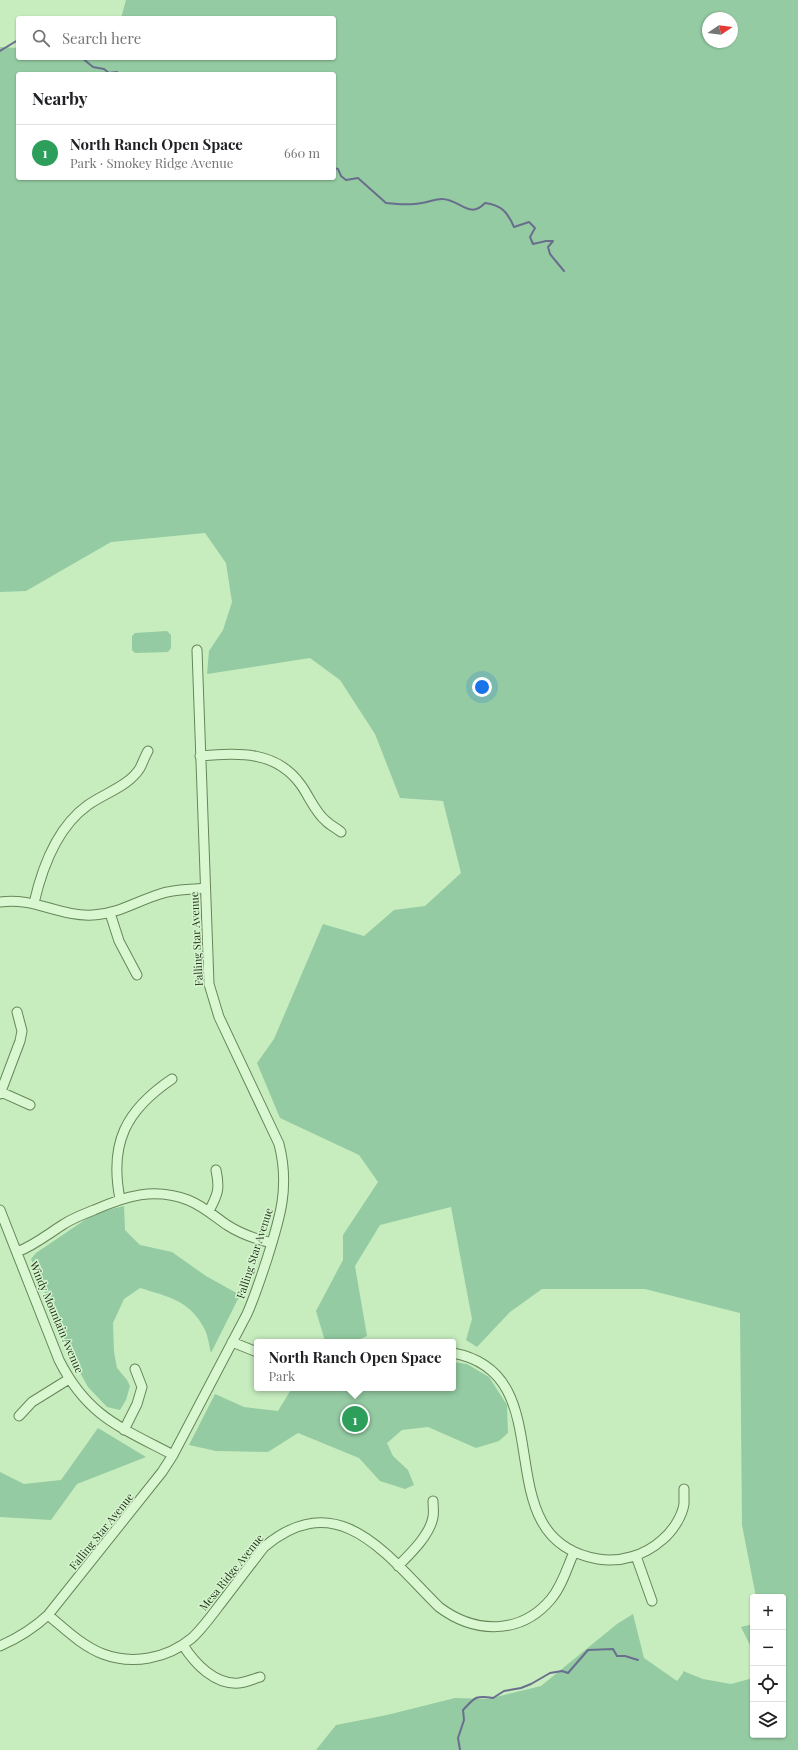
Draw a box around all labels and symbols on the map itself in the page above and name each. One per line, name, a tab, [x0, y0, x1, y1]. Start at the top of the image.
north arrow	[702, 12, 738, 48]
your location	[472, 677, 492, 697]
street label: Falling Star Avenue	[186, 891, 206, 987]
street label: Falling Star Avenue	[232, 1205, 276, 1300]
street label: Windy Mountain Avenue	[26, 1258, 88, 1376]
pin: 1	[342, 1404, 368, 1434]
street label: Falling Star Avenue	[65, 1489, 137, 1573]
street label: Mesa Ridge Avenue	[195, 1530, 267, 1613]

